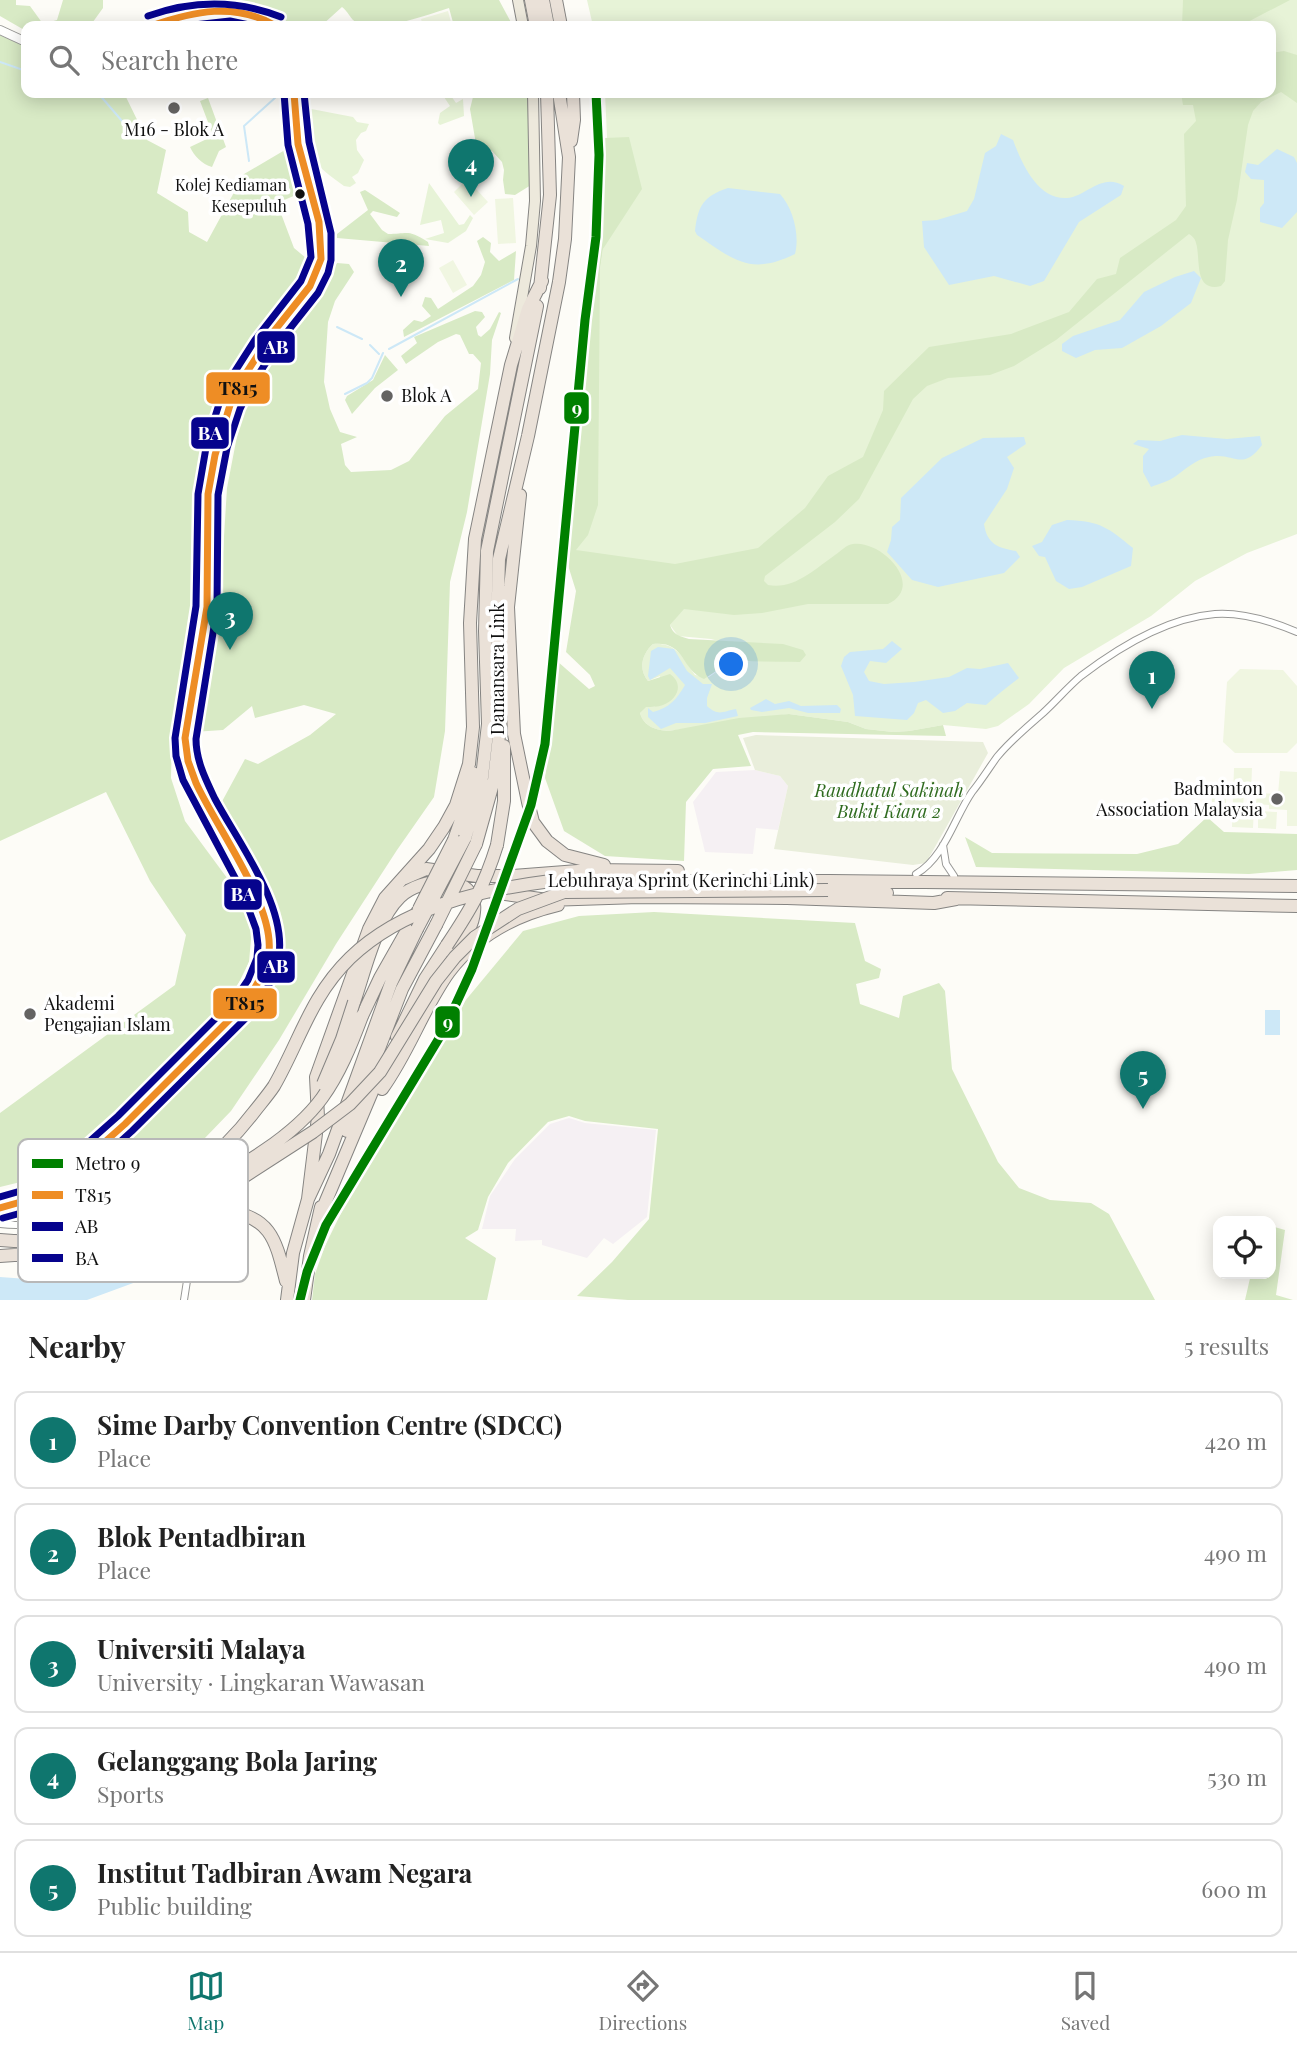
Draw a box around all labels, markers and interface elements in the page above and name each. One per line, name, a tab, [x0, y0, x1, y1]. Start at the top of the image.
search box	[21, 21, 1276, 98]
icon: search	[45, 41, 83, 79]
text: Search here	[101, 42, 238, 77]
marker: M16 - Blok A	[166, 100, 182, 116]
place label: M16 - Blok A	[124, 117, 225, 141]
pin: 4	[448, 139, 494, 197]
place label: Kolej Kediaman Kesepuluh	[175, 174, 288, 216]
marker: Kolej Kediaman Kesepuluh	[293, 187, 307, 201]
pin: 2	[378, 239, 424, 297]
line badge: AB	[256, 330, 296, 364]
text: AB	[262, 333, 289, 359]
line badge: T815	[205, 371, 271, 405]
text: T815	[218, 374, 258, 400]
place label: Blok A	[401, 383, 452, 407]
marker: Blok A	[379, 388, 395, 404]
line badge: 9	[563, 391, 590, 425]
text: 9	[572, 394, 582, 420]
line badge: BA	[190, 416, 230, 450]
text: BA	[197, 419, 223, 445]
pin: 3	[207, 592, 253, 650]
street label: Damansara Link	[485, 603, 509, 735]
your location	[714, 647, 748, 681]
pin: 1	[1129, 651, 1175, 709]
place label: Badminton Association Malaysia	[1095, 776, 1263, 821]
park label: Raudhatul Sakinah Bukit Kiara 2	[813, 778, 964, 823]
marker: Badminton Association Malaysia	[1269, 791, 1285, 807]
street label: Lebuhraya Sprint (Kerinchi Link)	[548, 868, 814, 892]
line badge: BA	[223, 878, 263, 911]
text: BA	[230, 880, 256, 906]
line badge: AB	[256, 950, 296, 984]
text: AB	[262, 952, 289, 978]
line badge: T815	[212, 987, 278, 1020]
text: T815	[225, 989, 265, 1015]
place label: Akademi Pengajian Islam	[43, 991, 171, 1036]
line badge: 9	[434, 1005, 461, 1039]
marker: Akademi Pengajian Islam	[22, 1006, 38, 1022]
text: 9	[443, 1008, 453, 1034]
pin: 5	[1120, 1051, 1166, 1109]
legend	[18, 1139, 248, 1282]
text: Metro 9	[75, 1149, 140, 1175]
text: T815	[75, 1181, 111, 1207]
text: AB	[74, 1212, 98, 1238]
map controls	[1213, 1216, 1276, 1279]
button: locate	[1213, 1216, 1276, 1279]
text: BA	[75, 1244, 100, 1270]
text: Nearby	[28, 1326, 126, 1366]
text: 5 results	[1184, 1330, 1269, 1361]
text: Sime Darby Convention Centre (SDCC)	[97, 1407, 562, 1442]
text: 1	[49, 1425, 57, 1456]
text: 420 m	[1205, 1425, 1267, 1456]
text: Place	[97, 1442, 151, 1473]
text: Blok Pentadbiran	[97, 1519, 306, 1554]
text: 2	[47, 1537, 59, 1568]
text: 490 m	[1204, 1537, 1267, 1568]
text: Place	[97, 1554, 151, 1585]
text: Universiti Malaya	[97, 1631, 305, 1666]
text: 3	[47, 1649, 59, 1680]
text: 490 m	[1204, 1649, 1267, 1680]
text: University · Lingkaran Wawasan	[97, 1666, 425, 1697]
text: Gelanggang Bola Jaring	[97, 1743, 377, 1778]
text: 4	[47, 1761, 59, 1792]
text: 530 m	[1207, 1761, 1267, 1792]
text: Sports	[97, 1778, 164, 1809]
text: Institut Tadbiran Awam Negara	[97, 1855, 472, 1890]
text: 5	[48, 1873, 58, 1904]
text: 600 m	[1201, 1873, 1267, 1904]
text: Public building	[97, 1890, 252, 1921]
tab: Map	[187, 1967, 225, 2035]
tab: Directions	[598, 1967, 687, 2035]
tab: Saved	[1061, 1967, 1110, 2035]

